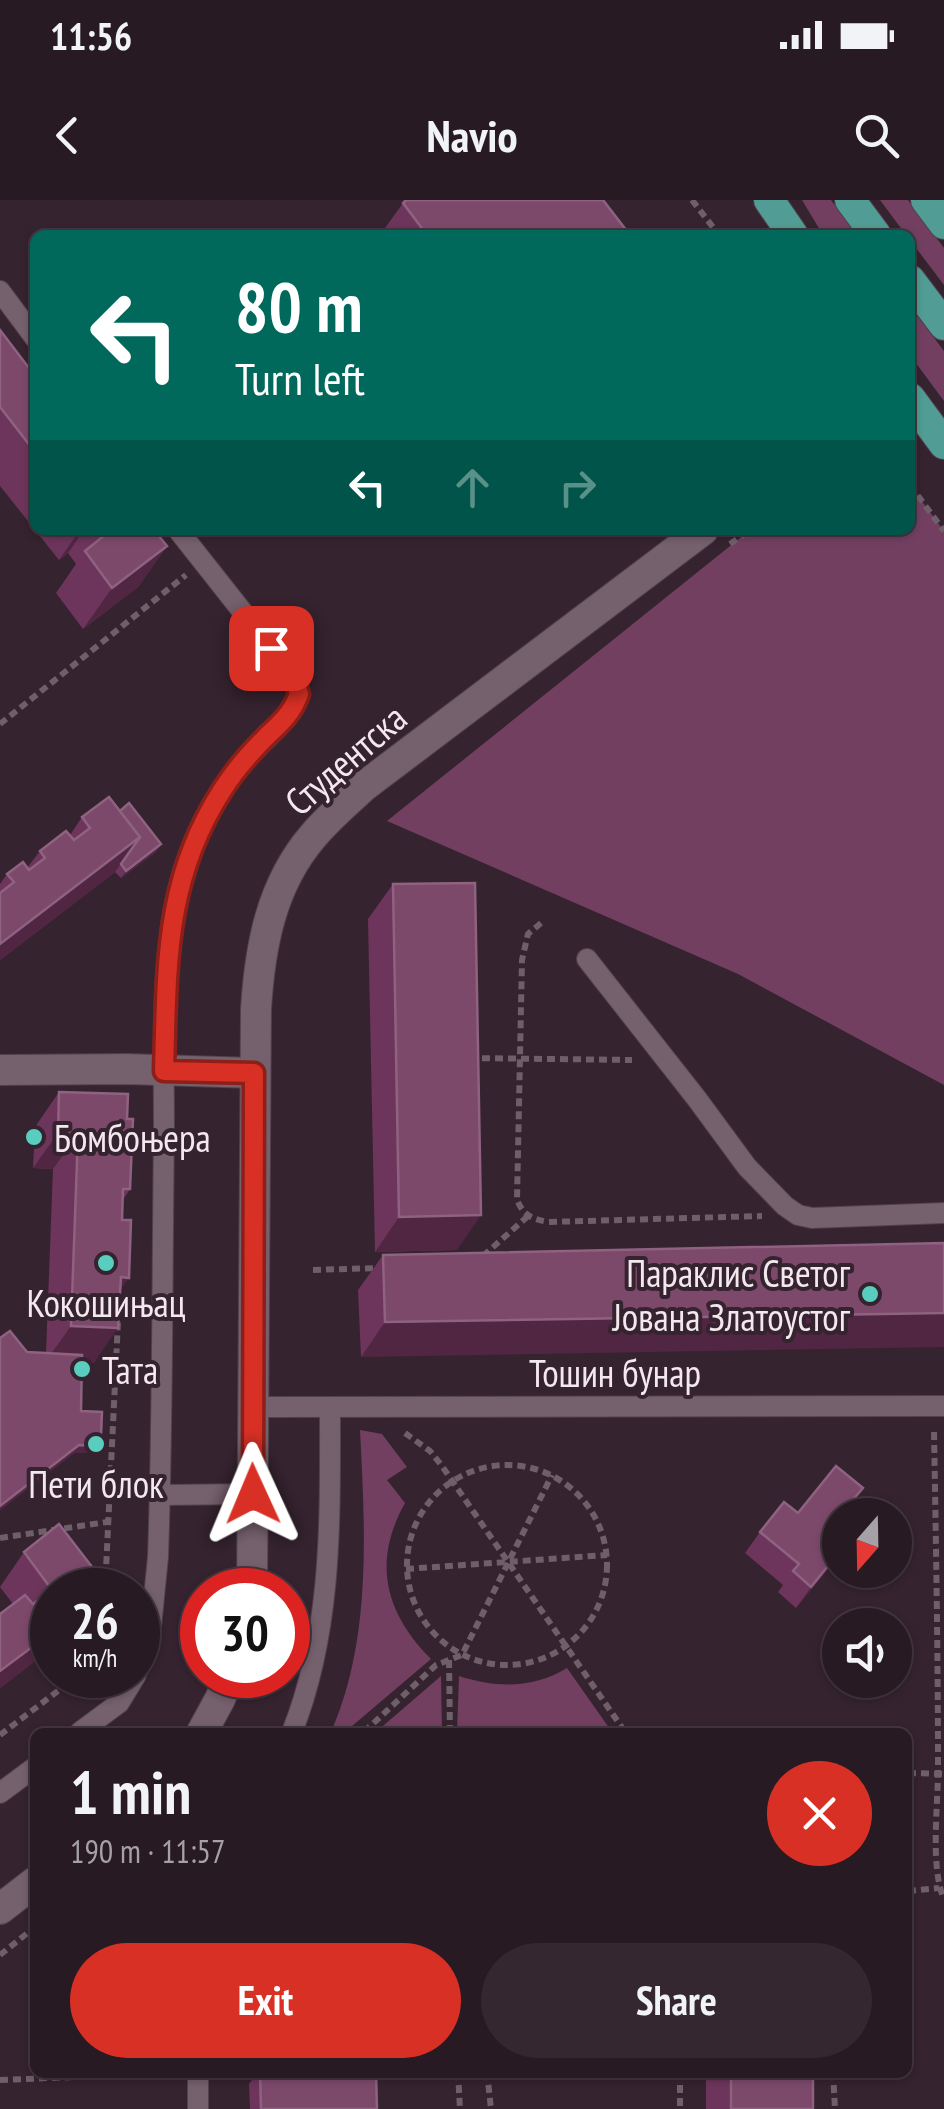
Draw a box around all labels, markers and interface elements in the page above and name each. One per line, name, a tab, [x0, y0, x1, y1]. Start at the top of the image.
text: 11:56	[50, 11, 132, 60]
text: Navio	[427, 106, 518, 164]
icon: back	[40, 108, 95, 163]
icon: search	[849, 108, 904, 163]
text: 80 m	[235, 261, 363, 351]
icon: left	[70, 270, 200, 400]
text: Turn left	[235, 349, 365, 407]
icon: left	[340, 460, 395, 515]
icon: ahead	[445, 460, 500, 515]
icon: right	[550, 460, 605, 515]
pin	[229, 606, 314, 691]
icon: arrive	[244, 621, 299, 676]
street label: Студентска	[274, 693, 416, 825]
place label: Бомбоњера	[54, 1113, 211, 1162]
marker: Бомбоњера	[23, 1126, 45, 1148]
place label: Параклис Светог Јована Златоустог	[612, 1248, 851, 1341]
marker: Кокошињац	[95, 1252, 117, 1274]
place label: Кокошињац	[27, 1278, 186, 1327]
marker: Параклис Светог Јована Златоустог	[859, 1283, 881, 1305]
place label: Тата	[102, 1345, 158, 1394]
street label: Тошин бунар	[529, 1348, 701, 1397]
marker: Тата	[71, 1358, 93, 1380]
marker: Пети блок	[85, 1433, 107, 1455]
position arrow	[201, 1442, 305, 1546]
place label: Пети блок	[28, 1459, 164, 1508]
north arrow	[822, 1498, 912, 1588]
map controls	[822, 1498, 912, 1698]
speed limit sign: 30	[180, 1568, 310, 1698]
text: 26	[71, 1588, 119, 1653]
button: sound	[822, 1608, 912, 1698]
text: km/h	[73, 1642, 117, 1674]
text: 1 min	[70, 1753, 191, 1831]
button: close	[767, 1761, 872, 1866]
text: 190 m · 11:57	[70, 1830, 225, 1872]
button: Exit	[70, 1943, 461, 2058]
button: Share	[481, 1943, 872, 2058]

